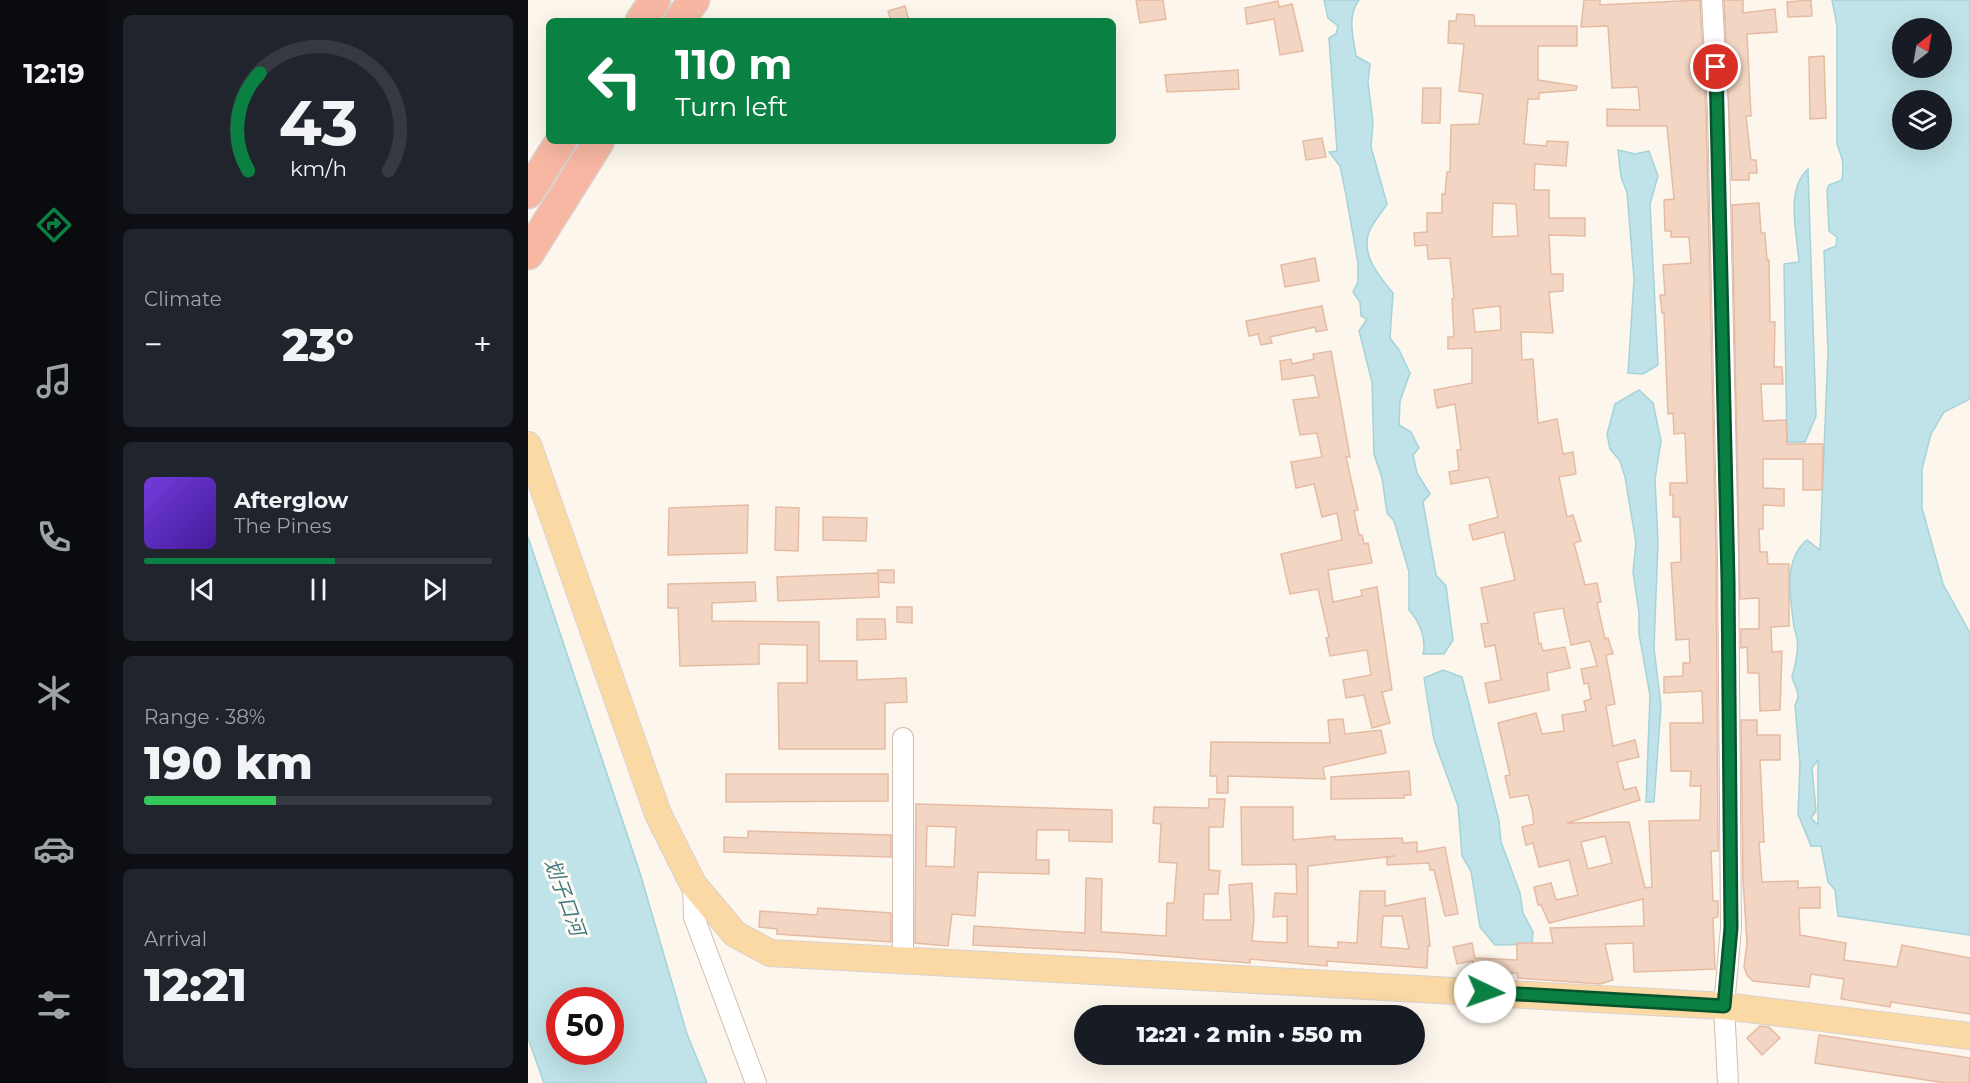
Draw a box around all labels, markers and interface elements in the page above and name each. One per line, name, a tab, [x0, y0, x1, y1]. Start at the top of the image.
north arrow	[1892, 18, 1952, 78]
map controls	[1892, 18, 1952, 150]
text: 110 m	[675, 38, 792, 90]
pin	[1690, 41, 1741, 92]
icon: left	[576, 42, 654, 120]
icon: arrive	[1699, 50, 1732, 83]
text: 12:19	[23, 57, 85, 90]
text: 43	[278, 85, 358, 161]
text: Turn left	[675, 90, 788, 123]
button: layers	[1892, 90, 1952, 150]
text: km/h	[289, 156, 347, 182]
icon: directions	[33, 204, 75, 246]
text: Climate	[144, 287, 222, 311]
text: 23°	[282, 317, 354, 372]
text: −	[144, 324, 163, 364]
text: +	[473, 324, 492, 364]
icon: music	[33, 360, 75, 402]
text: Afterglow	[234, 487, 348, 514]
text: The Pines	[234, 514, 331, 538]
icon: phone	[33, 516, 75, 558]
icon: previous	[186, 573, 219, 606]
icon: pause	[302, 573, 335, 606]
icon: next	[418, 573, 451, 606]
icon: climate	[33, 672, 75, 714]
text: Range · 38%	[144, 705, 265, 729]
text: 190 km	[144, 735, 313, 790]
icon: car	[33, 828, 75, 870]
water label: 划子口河	[540, 855, 591, 942]
text: Arrival	[144, 927, 207, 951]
text: 12:21	[144, 957, 247, 1012]
position arrow	[1453, 960, 1517, 1024]
icon: filters	[33, 984, 75, 1026]
speed limit sign: 50	[546, 987, 624, 1065]
text: 12:21 · 2 min · 550 m	[1136, 1021, 1363, 1048]

